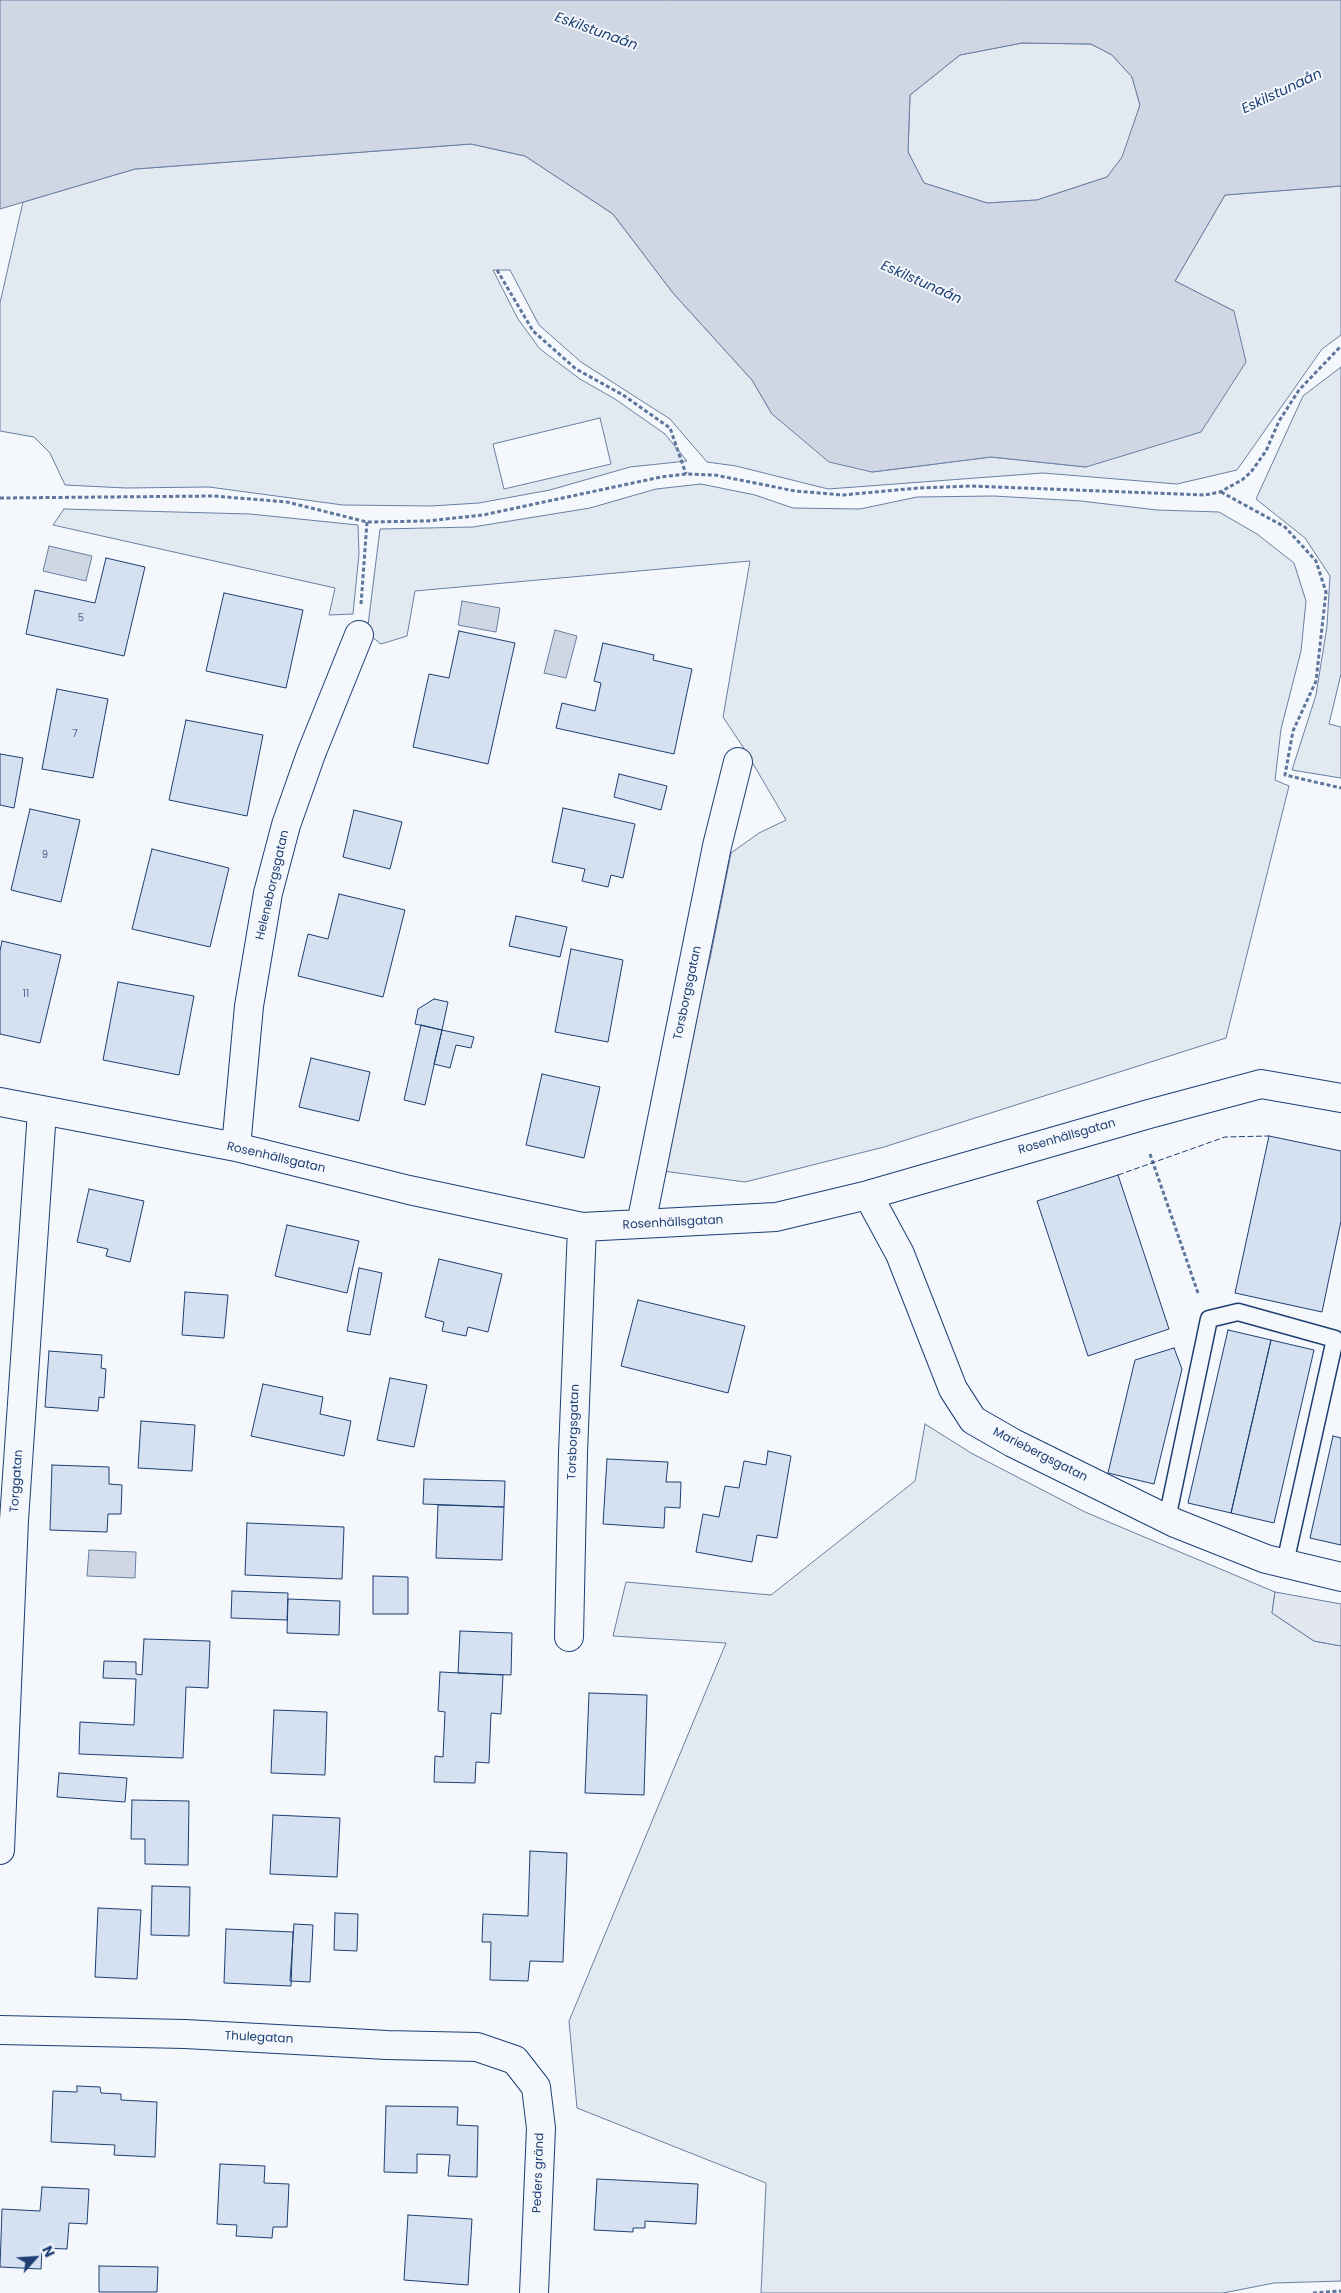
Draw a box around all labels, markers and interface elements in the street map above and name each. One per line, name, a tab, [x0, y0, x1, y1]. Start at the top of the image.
water label: Eskilstunaån	[552, 9, 640, 55]
water label: Eskilstunaån	[1239, 66, 1325, 118]
water label: Eskilstunaån	[878, 258, 964, 308]
house number: 5	[78, 612, 84, 624]
house number: 7	[72, 728, 78, 740]
street label: Heleneborgsgatan	[253, 829, 293, 941]
house number: 9	[42, 849, 48, 861]
street label: Torsborgsgatan	[671, 945, 705, 1041]
house number: 11	[23, 988, 29, 1000]
street label: Rosenhällsgatan	[1017, 1116, 1117, 1158]
street label: Rosenhällsgatan	[225, 1140, 327, 1176]
street label: Rosenhällsgatan	[622, 1213, 724, 1233]
street label: Torsborgsgatan	[565, 1384, 583, 1480]
street label: Mariebergsgatan	[990, 1425, 1090, 1485]
street label: Torggatan	[8, 1449, 26, 1513]
street label: Thulegatan	[224, 2029, 294, 2047]
street label: Peders gränd	[530, 2133, 548, 2213]
north arrow	[10, 2233, 60, 2283]
text: N	[37, 2242, 60, 2261]

